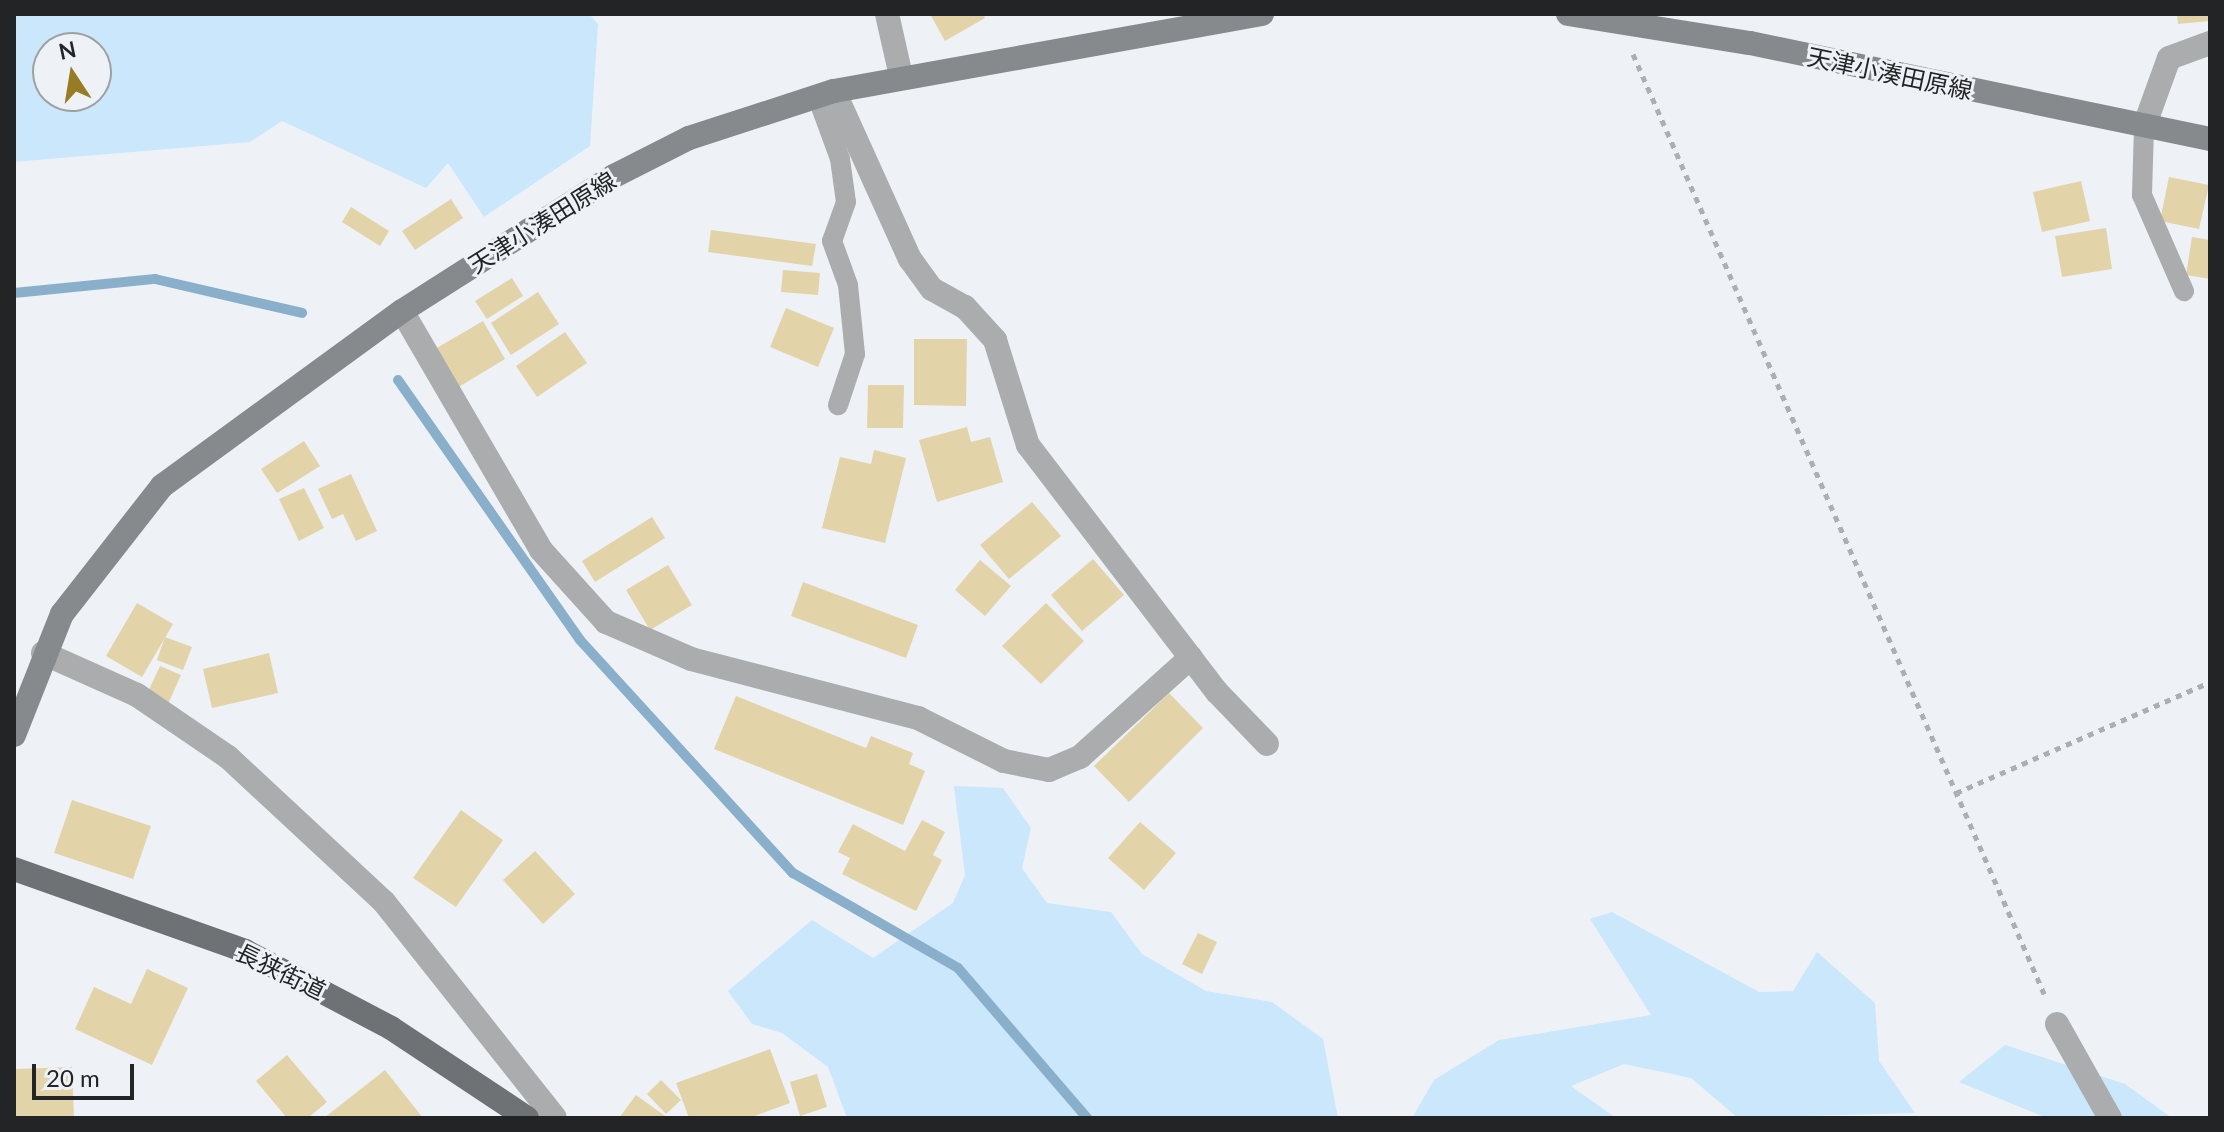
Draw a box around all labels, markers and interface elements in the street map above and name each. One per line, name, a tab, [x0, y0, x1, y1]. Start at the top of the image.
north arrow	[32, 32, 112, 112]
text: N	[56, 35, 78, 65]
street label: 天津小湊田原線	[1805, 41, 1975, 105]
street label: 天津小湊田原線	[463, 165, 621, 279]
street label: 長狭街道	[232, 937, 330, 1005]
scale bar	[36, 1048, 138, 1098]
text: 20 m	[46, 1063, 100, 1092]

